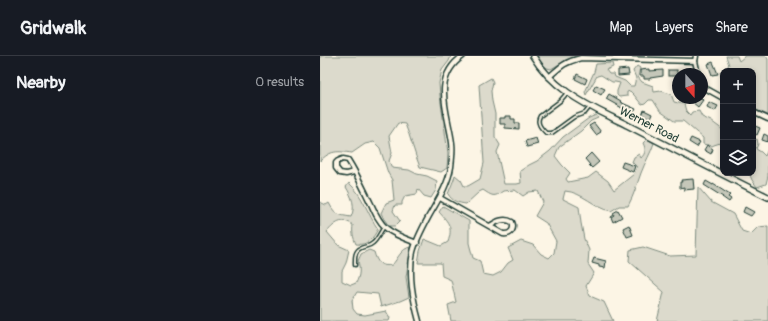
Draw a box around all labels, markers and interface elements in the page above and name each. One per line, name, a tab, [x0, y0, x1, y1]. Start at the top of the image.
text: Gridwalk	[20, 16, 86, 40]
text: Map	[610, 19, 633, 36]
text: Layers	[655, 19, 693, 36]
text: Share	[715, 19, 748, 36]
north arrow	[672, 68, 708, 104]
map controls	[720, 68, 756, 176]
button: +	[720, 68, 756, 104]
text: Nearby	[16, 72, 65, 93]
text: 0 results	[255, 74, 304, 90]
street label: Werner Road	[617, 104, 681, 146]
button: −	[720, 104, 756, 140]
button: layers	[720, 140, 756, 176]

